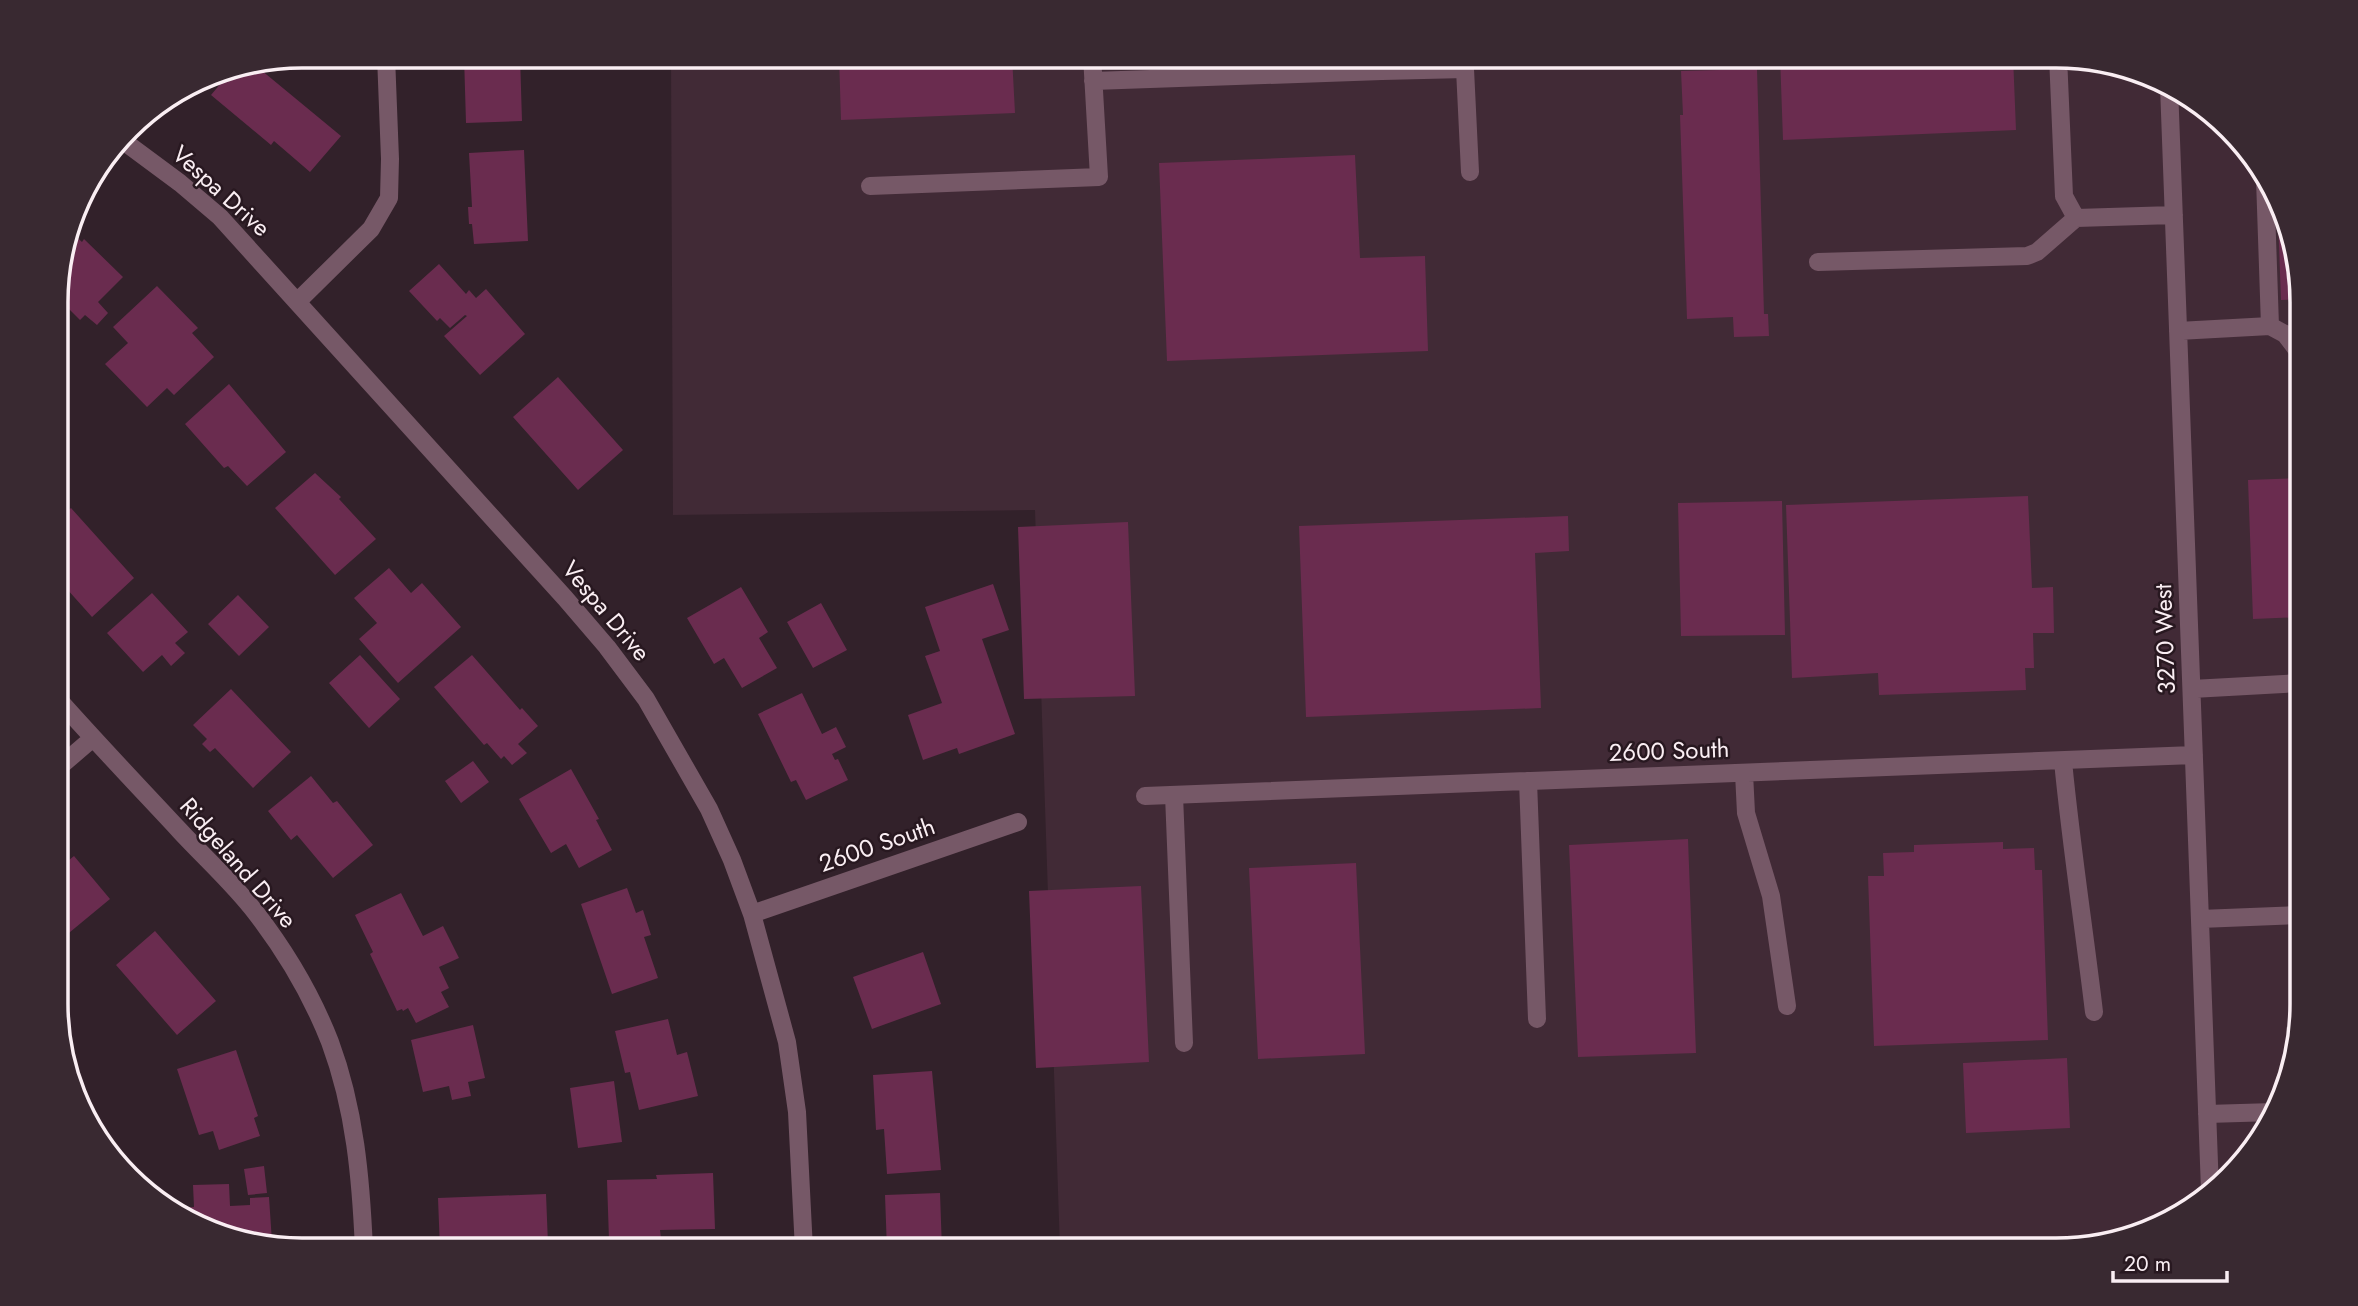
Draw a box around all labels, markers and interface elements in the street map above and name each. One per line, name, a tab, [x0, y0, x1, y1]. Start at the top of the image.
street label: Vespa Drive	[164, 137, 278, 244]
street label: Vespa Drive	[554, 553, 659, 669]
street label: 3270 West	[2145, 583, 2184, 695]
street label: 2600 South	[1608, 731, 1730, 770]
street label: Ridgeland Drive	[172, 790, 305, 936]
street label: 2600 South	[814, 808, 940, 881]
scale bar	[2113, 1240, 2227, 1284]
text: 20 m	[2124, 1249, 2171, 1279]

